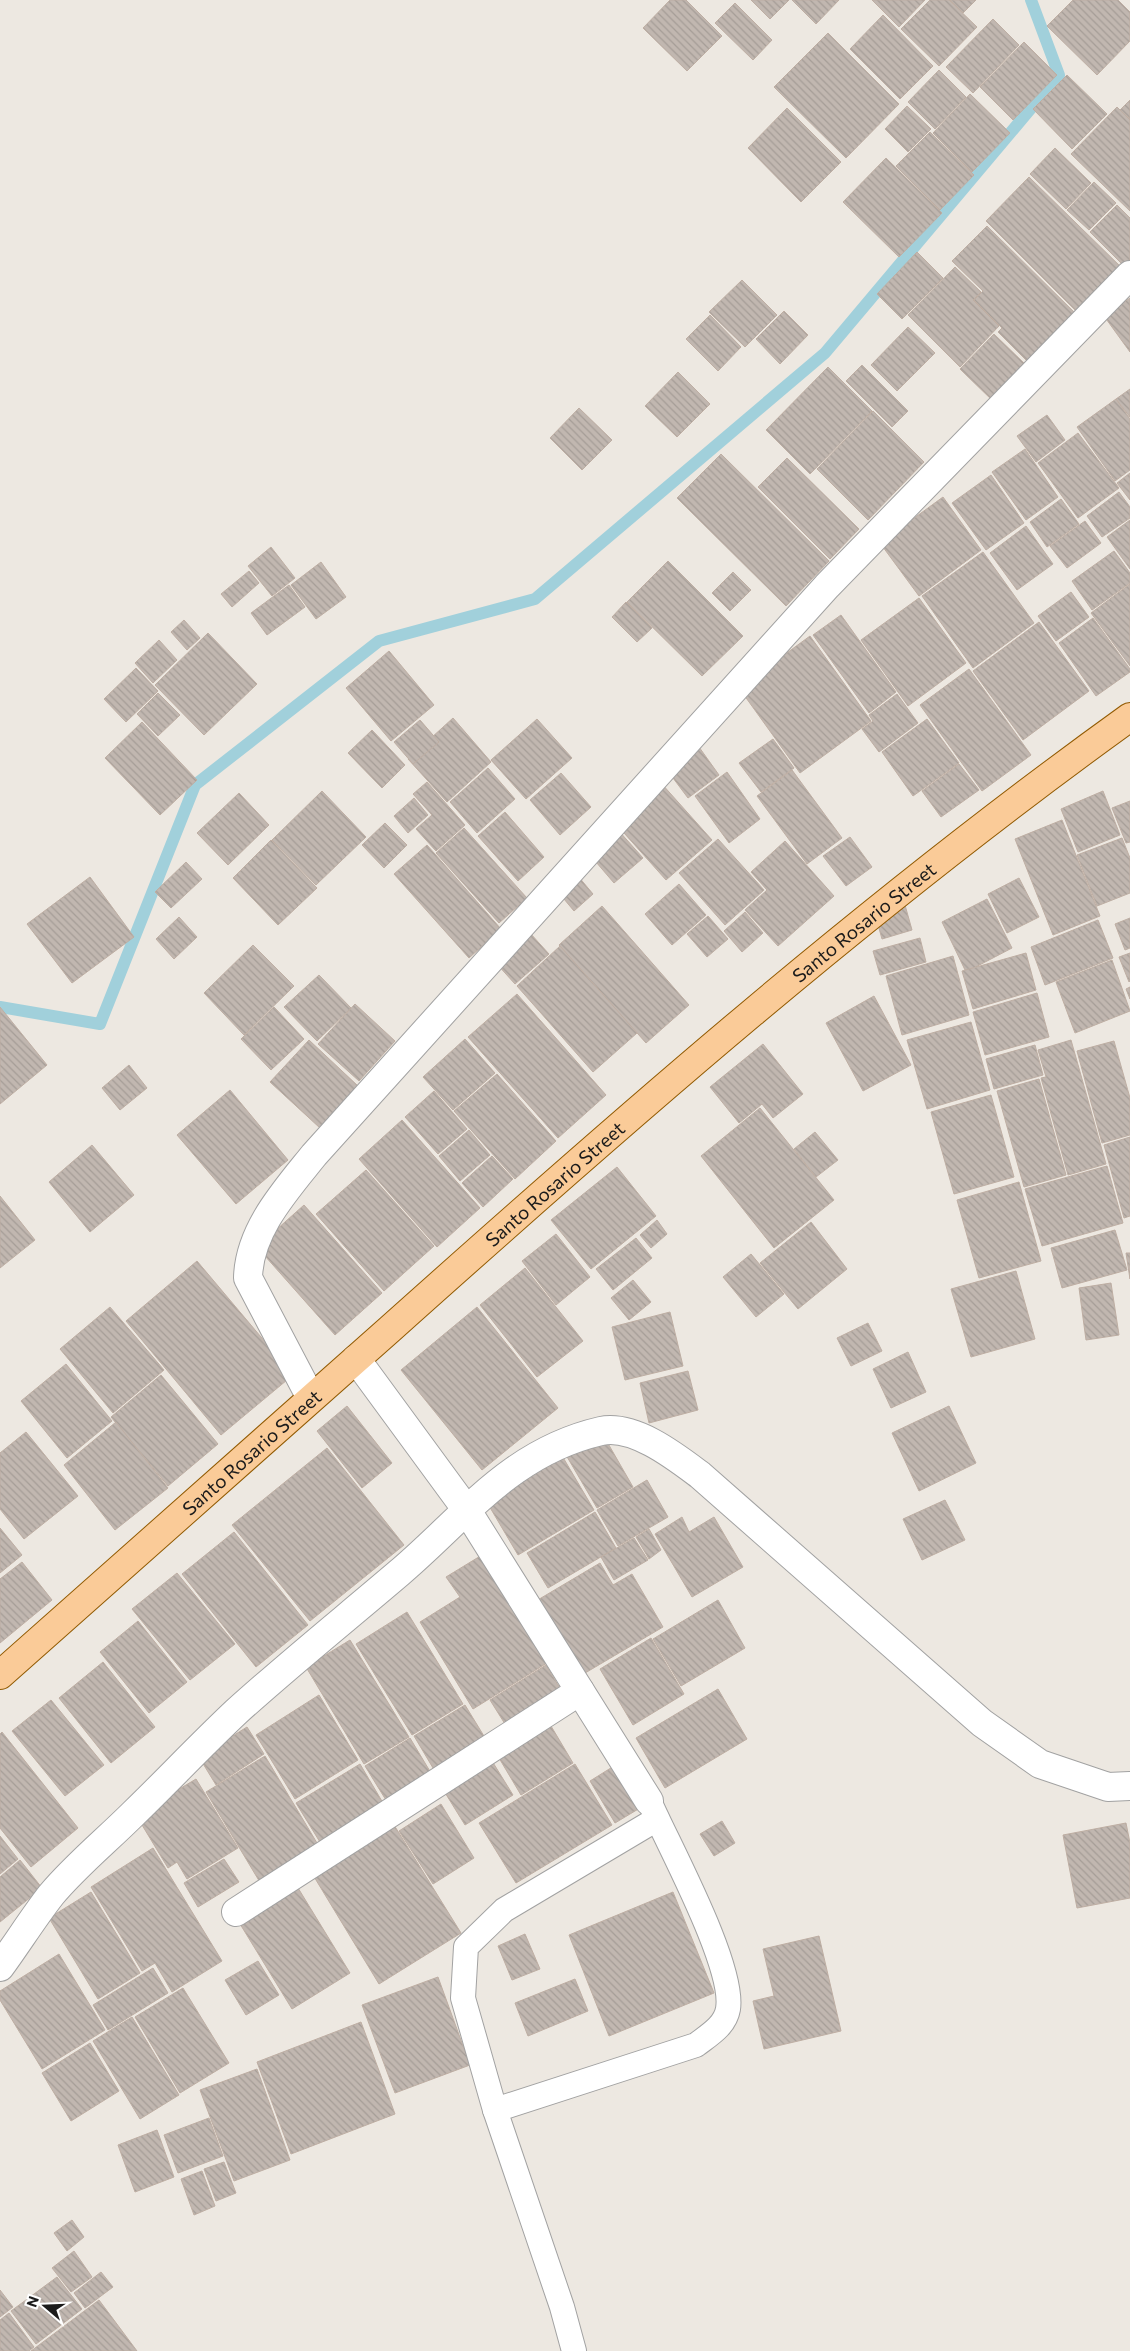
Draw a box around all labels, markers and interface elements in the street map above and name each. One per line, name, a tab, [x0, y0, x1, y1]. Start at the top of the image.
street label: Santo Rosario Street	[787, 857, 940, 986]
street label: Santo Rosario Street	[480, 1116, 629, 1251]
street label: Santo Rosario Street	[177, 1384, 326, 1519]
north arrow	[20, 2281, 70, 2331]
text: N	[22, 2294, 42, 2309]

